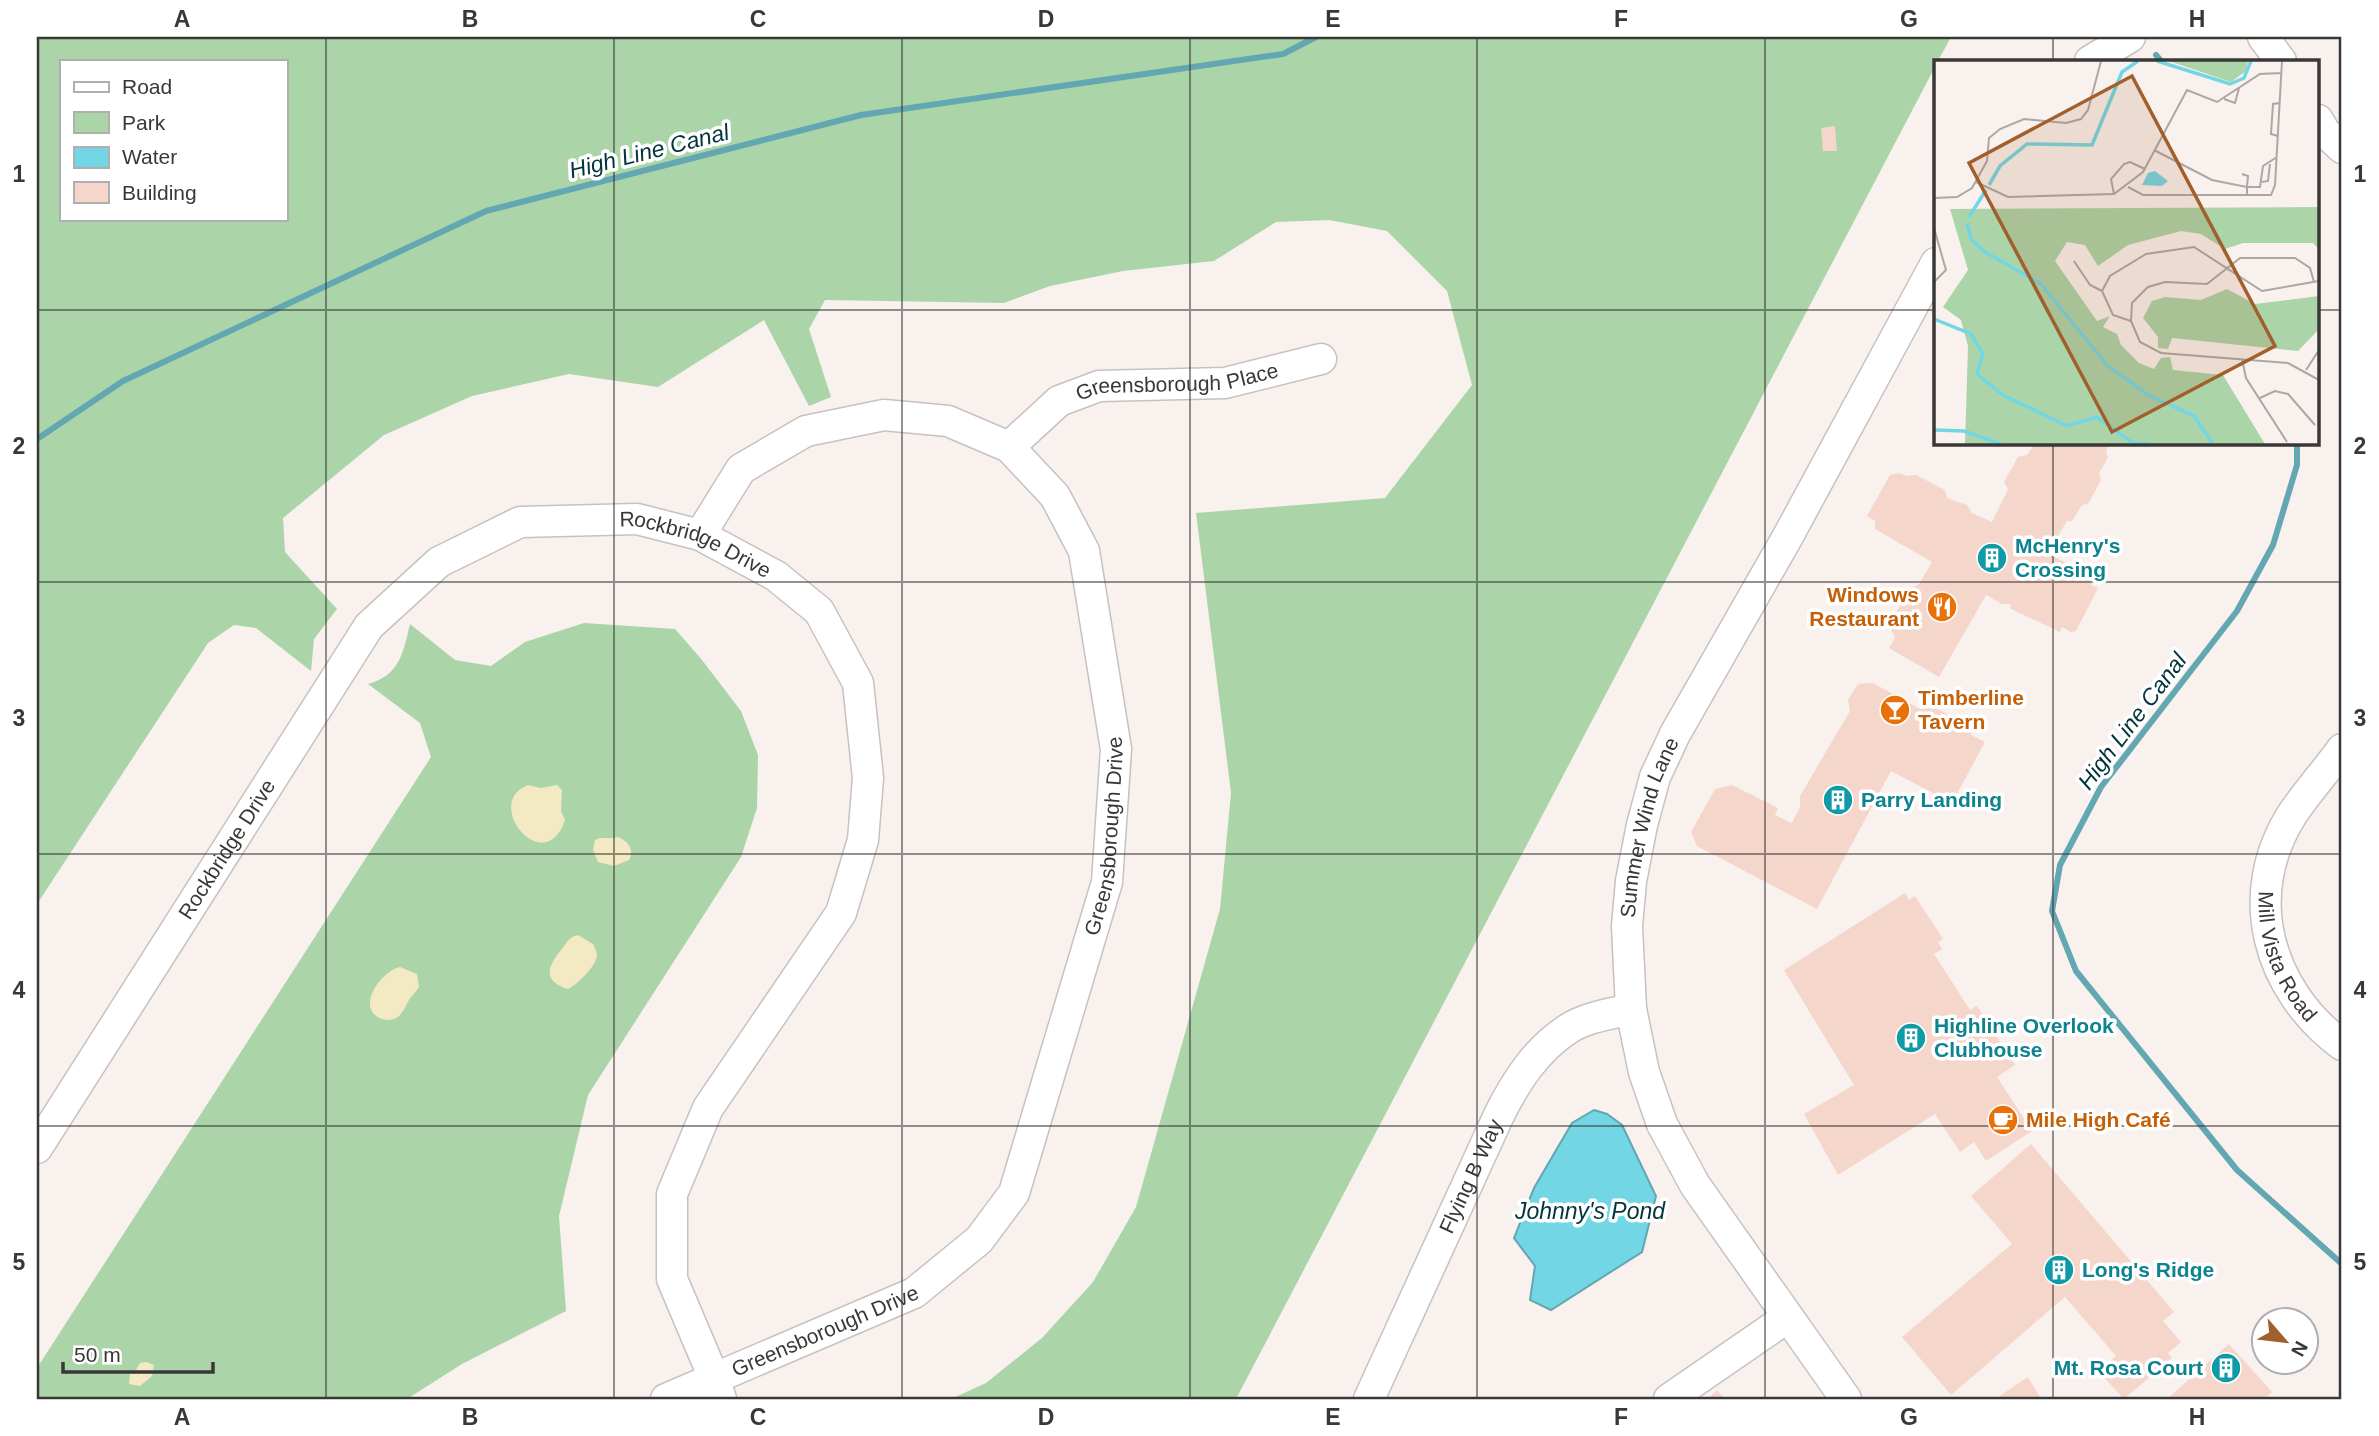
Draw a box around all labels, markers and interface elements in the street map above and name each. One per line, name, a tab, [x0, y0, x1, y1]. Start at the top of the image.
text: A	[174, 6, 190, 32]
text: B	[462, 6, 478, 32]
text: C	[750, 6, 766, 32]
text: D	[1038, 6, 1054, 32]
text: E	[1325, 6, 1341, 32]
text: F	[1614, 6, 1628, 32]
text: G	[1900, 6, 1918, 32]
text: H	[2189, 6, 2205, 32]
legend	[60, 60, 287, 220]
inset map	[1934, 60, 2320, 444]
text: Road	[122, 75, 172, 98]
text: Park	[122, 111, 166, 134]
water label: High Line Canal	[566, 118, 732, 183]
text: Water	[122, 145, 177, 168]
text: 1	[13, 161, 26, 187]
text: 1	[2354, 161, 2367, 187]
text: Building	[122, 181, 197, 204]
street label: Greensborough Place	[1072, 358, 1281, 405]
text: 2	[13, 433, 25, 459]
text: 2	[2354, 433, 2366, 459]
street label: Rockbridge Drive	[619, 507, 775, 582]
place label: McHenry's Crossing	[2015, 534, 2120, 581]
building icon: McHenry's Crossing	[1975, 541, 2009, 575]
place label: Windows Restaurant	[1809, 583, 1919, 630]
restaurant icon: Windows Restaurant	[1925, 590, 1959, 624]
water label: High Line Canal	[2072, 647, 2192, 794]
place label: Timberline Tavern	[1918, 686, 2024, 733]
bar icon: Timberline Tavern	[1878, 693, 1912, 727]
text: 3	[13, 705, 25, 731]
text: 3	[2354, 705, 2366, 731]
street label: Summer Wind Lane	[1616, 734, 1683, 919]
street label: Greensborough Drive	[1080, 735, 1127, 938]
street label: Rockbridge Drive	[174, 775, 280, 923]
building icon: Parry Landing	[1821, 783, 1855, 817]
place label: Parry Landing	[1861, 788, 2002, 811]
street label: Mill Vista Road	[2254, 891, 2322, 1026]
text: 4	[13, 977, 26, 1003]
text: 4	[2354, 977, 2367, 1003]
place label: Highline Overlook Clubhouse	[1934, 1014, 2114, 1061]
building icon: Highline Overlook Clubhouse	[1894, 1021, 1928, 1055]
cafe icon: Mile High Café	[1986, 1103, 2020, 1137]
place label: Mile High Café	[2026, 1108, 2171, 1131]
street label: Flying B Way	[1434, 1115, 1507, 1237]
water label: Johnny's Pond	[1514, 1198, 1666, 1224]
text: 5	[13, 1249, 26, 1275]
text: 5	[2354, 1249, 2367, 1275]
building icon: Long's Ridge	[2042, 1253, 2076, 1287]
place label: Long's Ridge	[2082, 1258, 2214, 1281]
street label: Greensborough Drive	[728, 1280, 922, 1381]
north arrow	[2250, 1306, 2320, 1376]
scale bar	[63, 1331, 214, 1375]
text: N	[2287, 1338, 2312, 1360]
text: 50 m	[74, 1343, 121, 1366]
building icon: Mt. Rosa Court	[2209, 1351, 2243, 1385]
place label: Mt. Rosa Court	[2054, 1356, 2203, 1379]
text: A	[174, 1404, 190, 1430]
text: B	[462, 1404, 478, 1430]
text: C	[750, 1404, 766, 1430]
text: D	[1038, 1404, 1054, 1430]
text: E	[1325, 1404, 1341, 1430]
text: F	[1614, 1404, 1628, 1430]
text: G	[1900, 1404, 1918, 1430]
text: H	[2189, 1404, 2205, 1430]

